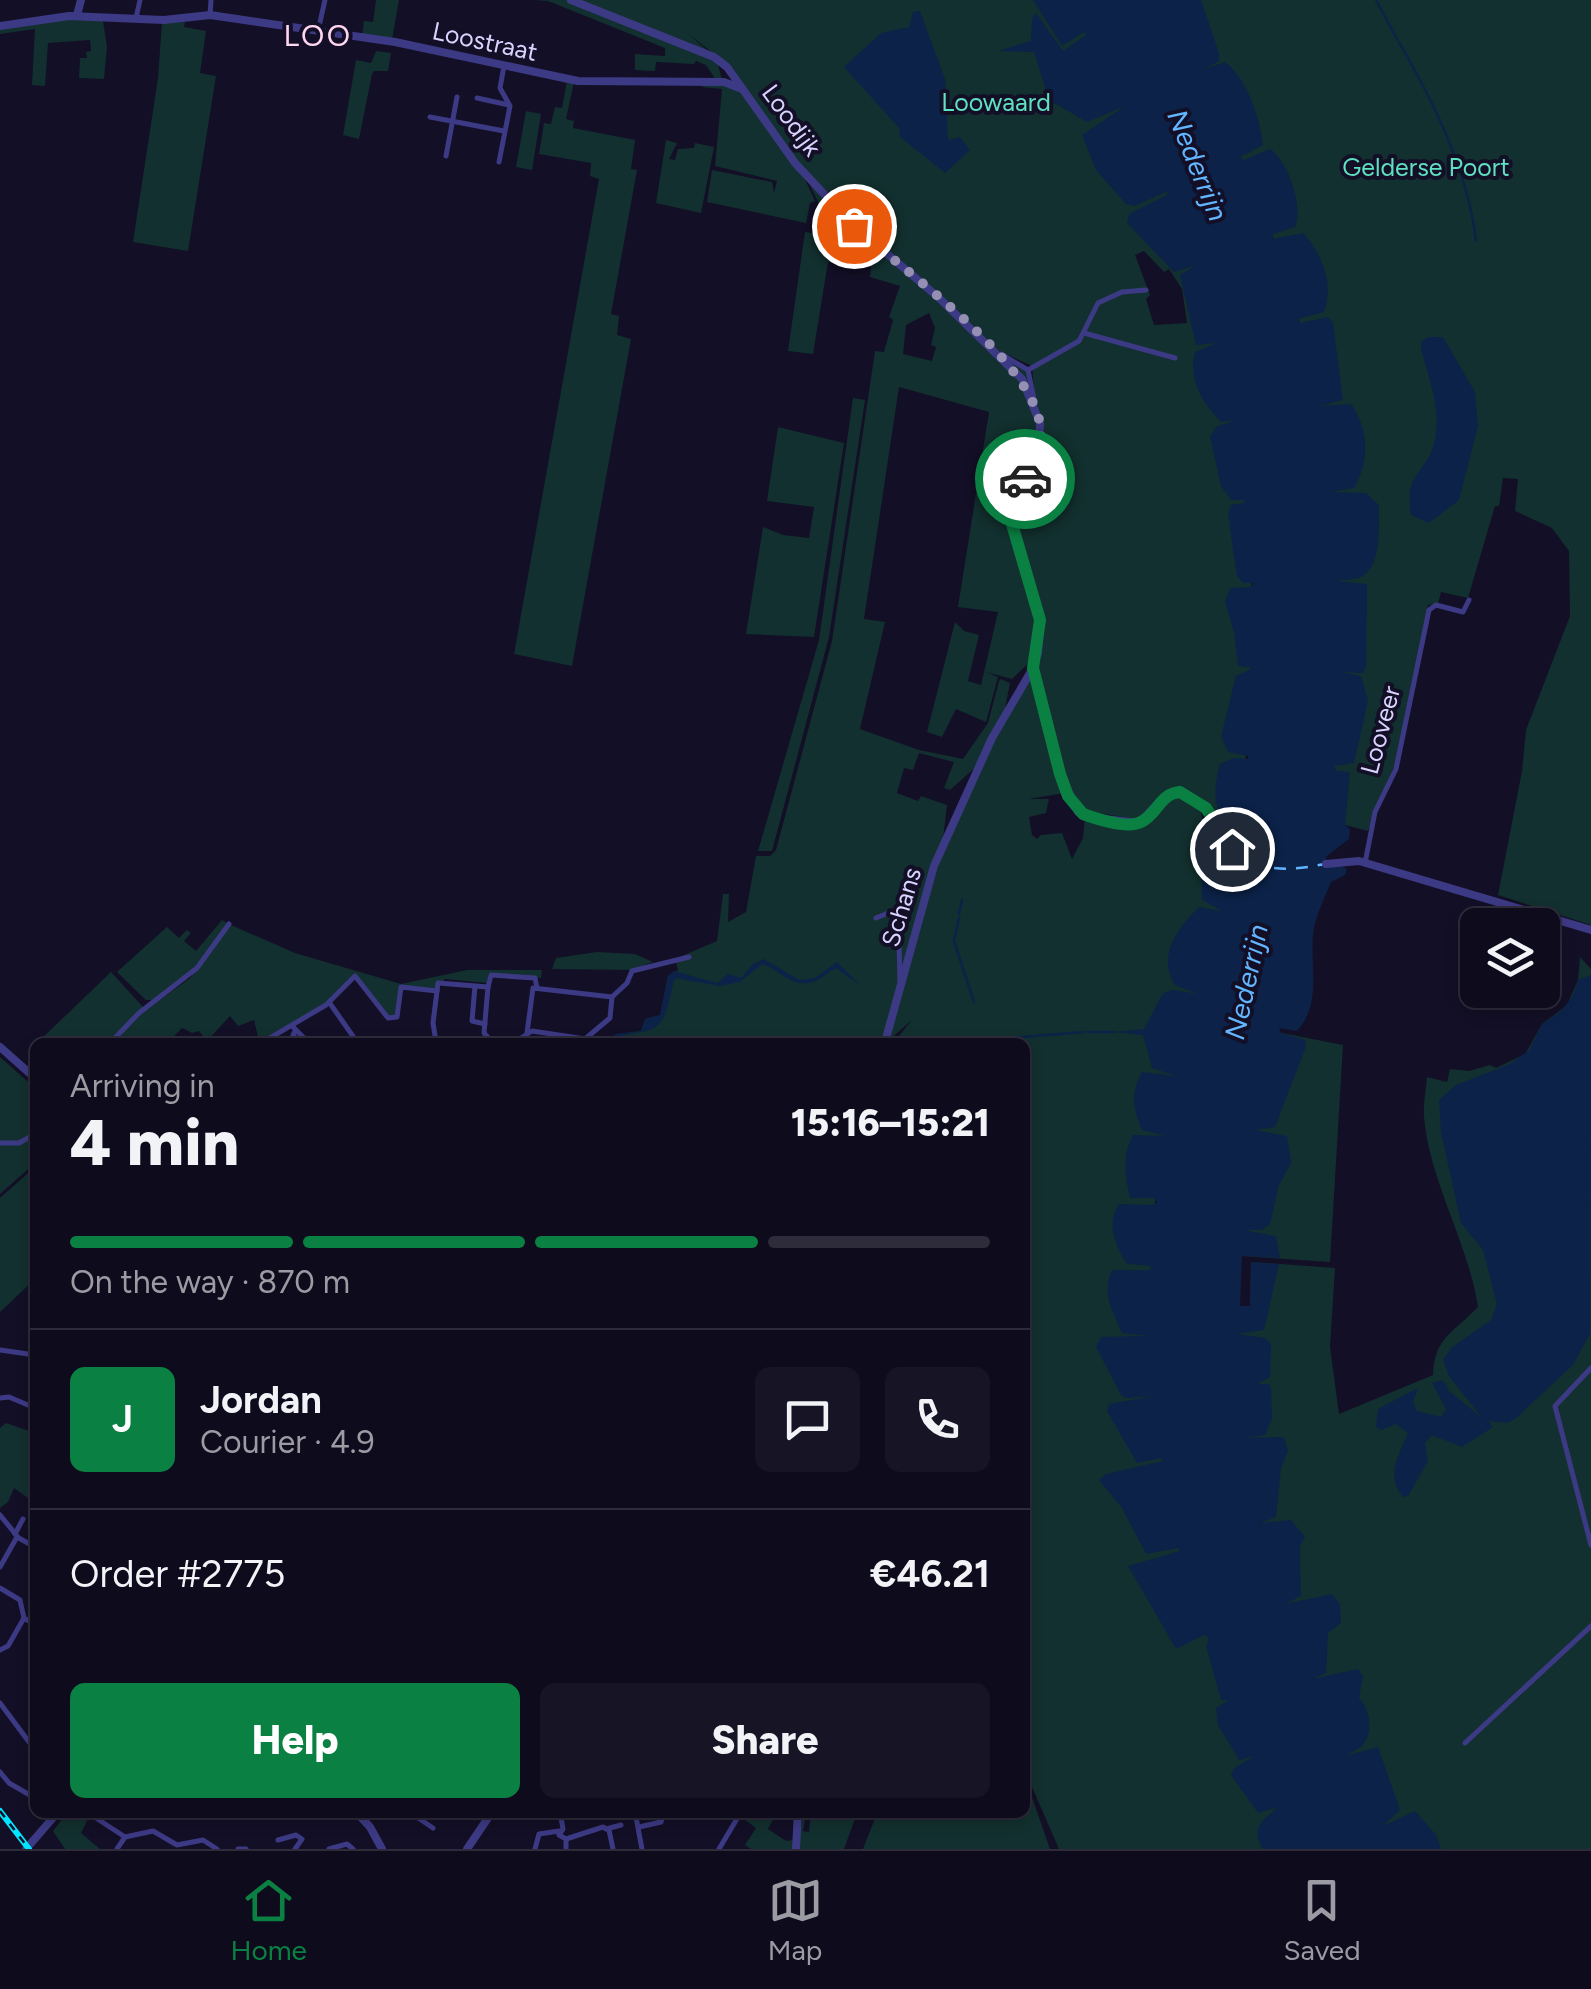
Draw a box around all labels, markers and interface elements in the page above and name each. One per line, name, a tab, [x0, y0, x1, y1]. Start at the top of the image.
street label: Loostraat	[430, 15, 540, 67]
district label: LOO	[283, 17, 353, 54]
street label: Loodijk	[756, 78, 829, 162]
park label: Loowaard	[941, 87, 1051, 117]
water label: Nederrijn	[1160, 104, 1236, 226]
park label: Gelderse Poort	[1342, 152, 1510, 182]
pin	[812, 184, 897, 269]
icon: bag	[827, 199, 882, 254]
courier	[975, 429, 1075, 529]
icon: car	[998, 452, 1053, 507]
street label: Looveer	[1354, 682, 1406, 777]
pin	[1190, 807, 1275, 892]
icon: home	[1205, 822, 1260, 877]
street label: Schans	[875, 864, 927, 950]
map controls	[1460, 908, 1560, 1008]
button: layers	[1460, 908, 1560, 1008]
water label: Nederrijn	[1217, 921, 1275, 1043]
text: Arriving in	[70, 1067, 215, 1105]
text: 15:16–15:21	[791, 1100, 990, 1146]
text: 4 min	[70, 1103, 239, 1181]
text: On the way · 870 m	[70, 1263, 350, 1301]
button: chat	[755, 1367, 860, 1472]
button: phone	[885, 1367, 990, 1472]
text: Jordan	[200, 1377, 322, 1423]
text: J	[112, 1396, 133, 1442]
text: Courier · 4.9	[200, 1423, 375, 1461]
text: Order #2775	[70, 1551, 285, 1597]
text: €46.21	[870, 1551, 990, 1597]
button: Help	[70, 1683, 520, 1798]
button: Share	[540, 1683, 990, 1798]
tab: Home	[230, 1873, 307, 1967]
tab: Map	[768, 1873, 823, 1967]
tab: Saved	[1283, 1873, 1361, 1967]

